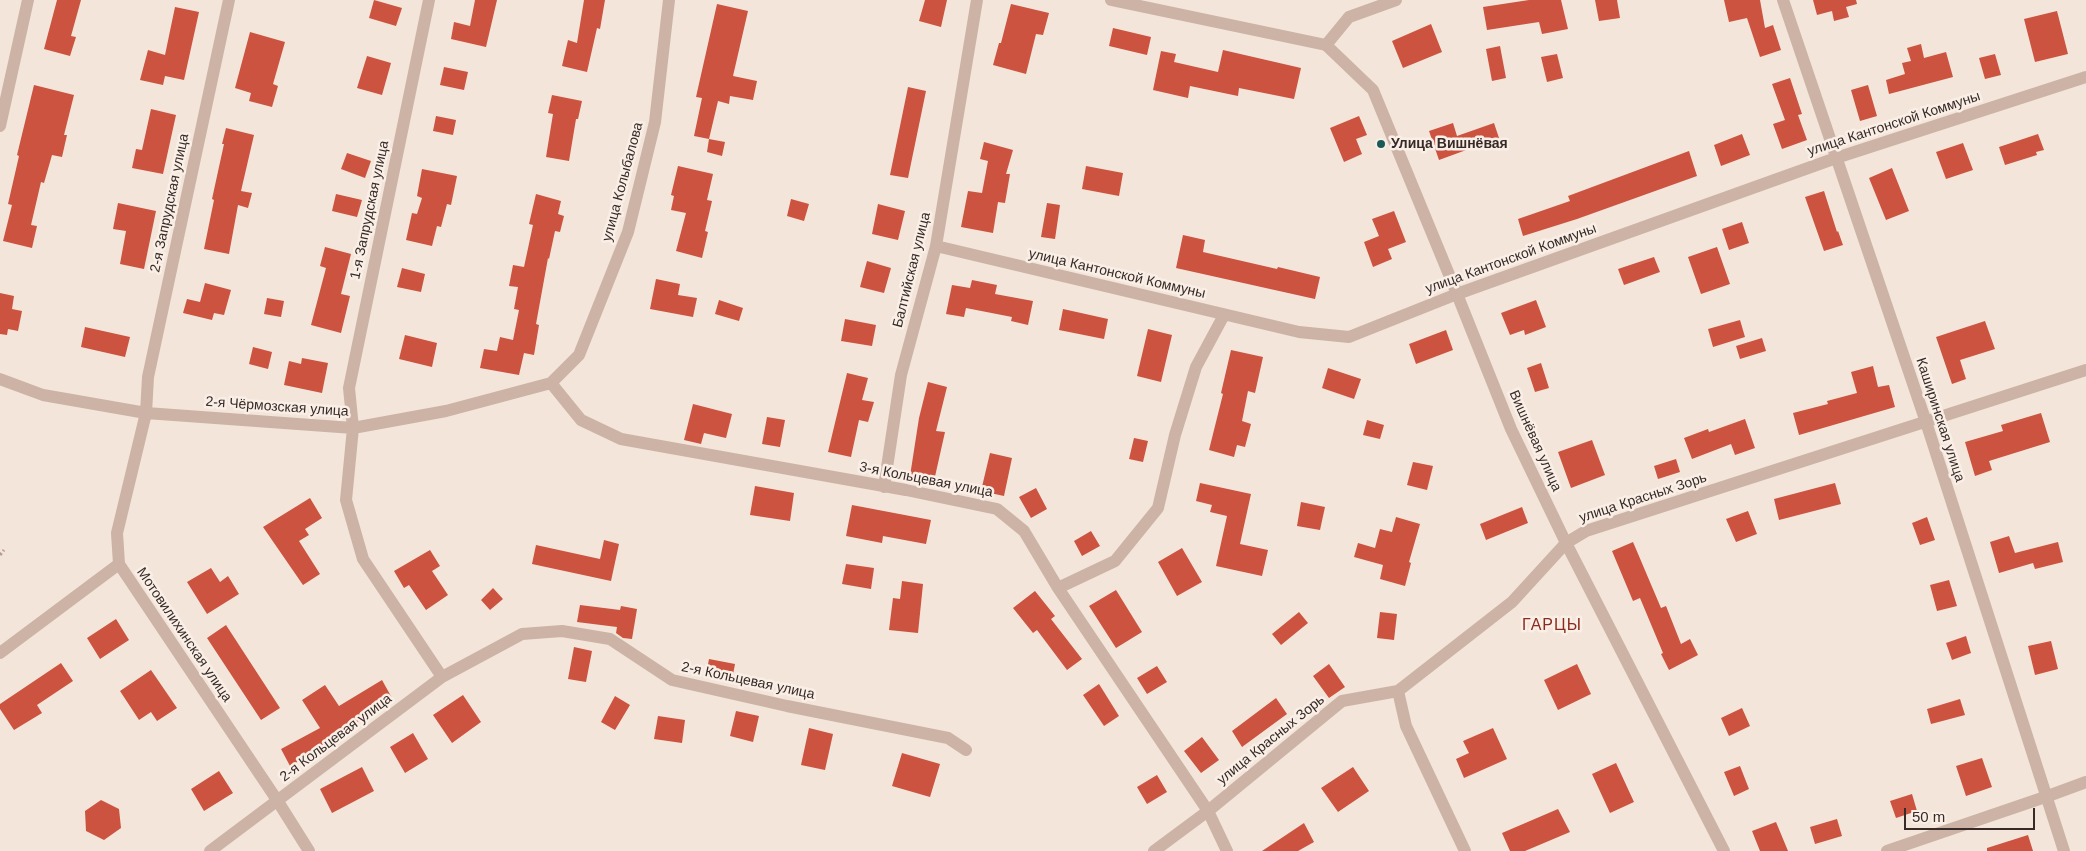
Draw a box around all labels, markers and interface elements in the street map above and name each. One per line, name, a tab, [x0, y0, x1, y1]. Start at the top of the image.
street label: улица Кантонской Коммуны	[1805, 88, 1983, 160]
street label: улица Колыбалова	[599, 120, 647, 244]
street label: 2-я Запрудская улица	[147, 132, 193, 274]
place label: Улица Вишнёвая	[1391, 136, 1508, 152]
marker: Улица Вишнёвая	[1375, 138, 1387, 150]
street label: 1-я Запрудская улица	[347, 139, 393, 281]
street label: Балтийская улица	[890, 211, 934, 329]
street label: улица Кантонской Коммуны	[1423, 220, 1599, 298]
street label: улица Кантонской Коммуны	[1027, 245, 1207, 303]
street label: Каширинская улица	[1912, 356, 1968, 484]
street label: Вишнёвая улица	[1505, 388, 1565, 494]
street label: 2-я Чёрмозская улица	[205, 394, 349, 420]
street label: 3-я Кольцевая улица	[858, 459, 994, 501]
street label: улица Красных Зорь	[1577, 469, 1709, 527]
street label: Мотовилихинская улица	[133, 565, 235, 705]
district label: ГАРЦЫ	[1521, 616, 1583, 636]
street label: 2-я Кольцевая улица	[680, 659, 816, 703]
street label: 2-я Кольцевая улица	[277, 690, 395, 786]
street label: улица Красных Зорь	[1214, 692, 1328, 788]
scale bar	[1906, 798, 2037, 830]
text: 50 m	[1912, 808, 1945, 825]

